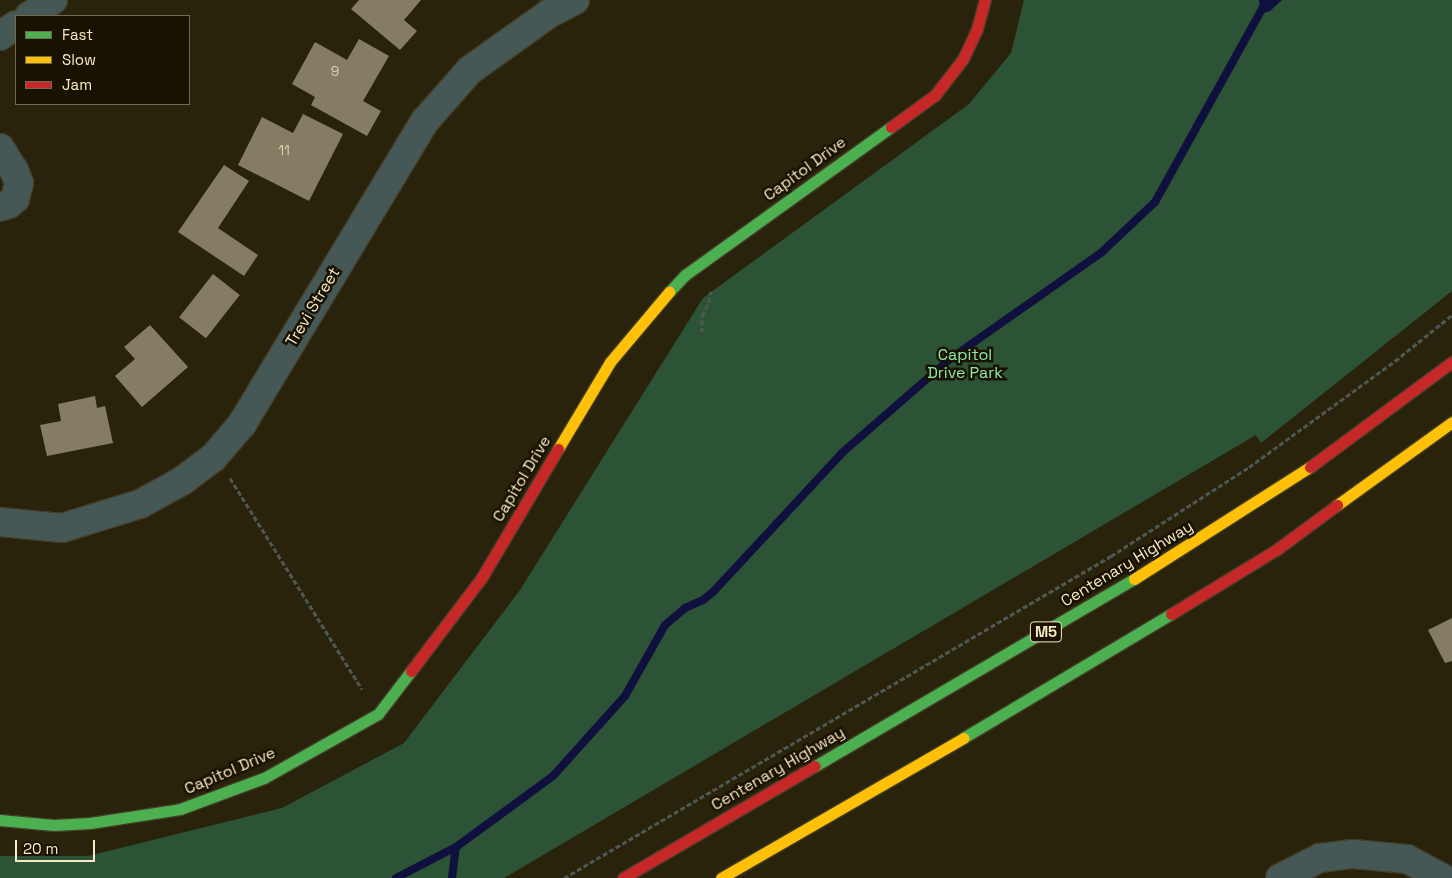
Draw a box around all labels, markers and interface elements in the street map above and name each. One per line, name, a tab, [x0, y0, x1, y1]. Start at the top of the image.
legend	[15, 15, 190, 105]
text: Fast	[62, 25, 93, 44]
text: Slow	[62, 50, 96, 69]
house number: 9	[331, 63, 339, 79]
text: Jam	[62, 75, 92, 94]
street label: Capitol Drive	[760, 133, 850, 205]
house number: 11	[278, 142, 290, 158]
street label: Trevi Street	[282, 264, 344, 350]
park label: Capitol Drive Park	[927, 345, 1003, 383]
street label: Capitol Drive	[489, 432, 555, 526]
street label: Centenary Highway	[1057, 517, 1197, 611]
road number: M5	[1030, 620, 1062, 644]
street label: Centenary Highway	[708, 723, 848, 815]
street label: Capitol Drive	[182, 743, 278, 799]
scale bar	[18, 830, 98, 862]
text: 20 m	[23, 839, 58, 858]

